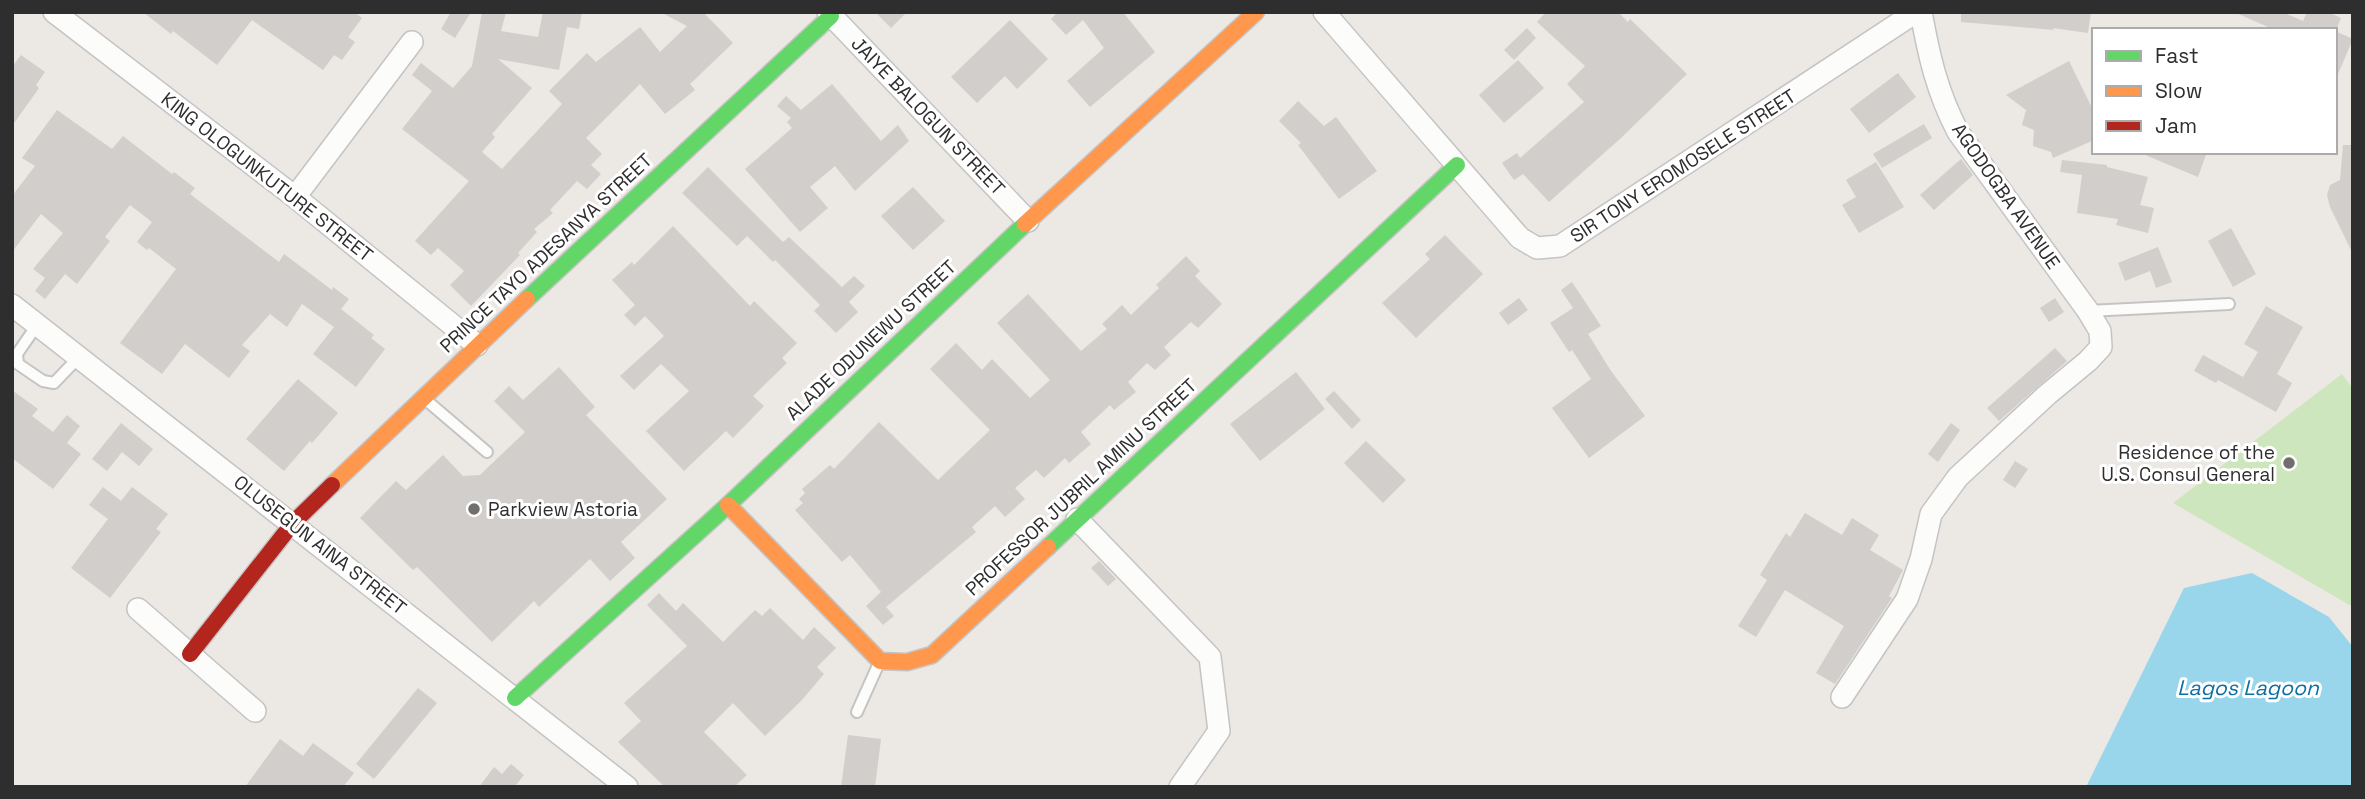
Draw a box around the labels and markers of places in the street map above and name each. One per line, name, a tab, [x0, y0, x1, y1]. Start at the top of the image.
place label: Residence of the U.S. Consul General	[2101, 440, 2275, 487]
marker: Residence of the U.S. Consul General	[2281, 455, 2297, 471]
place label: Parkview Astoria	[488, 497, 638, 522]
marker: Parkview Astoria	[466, 501, 482, 517]

